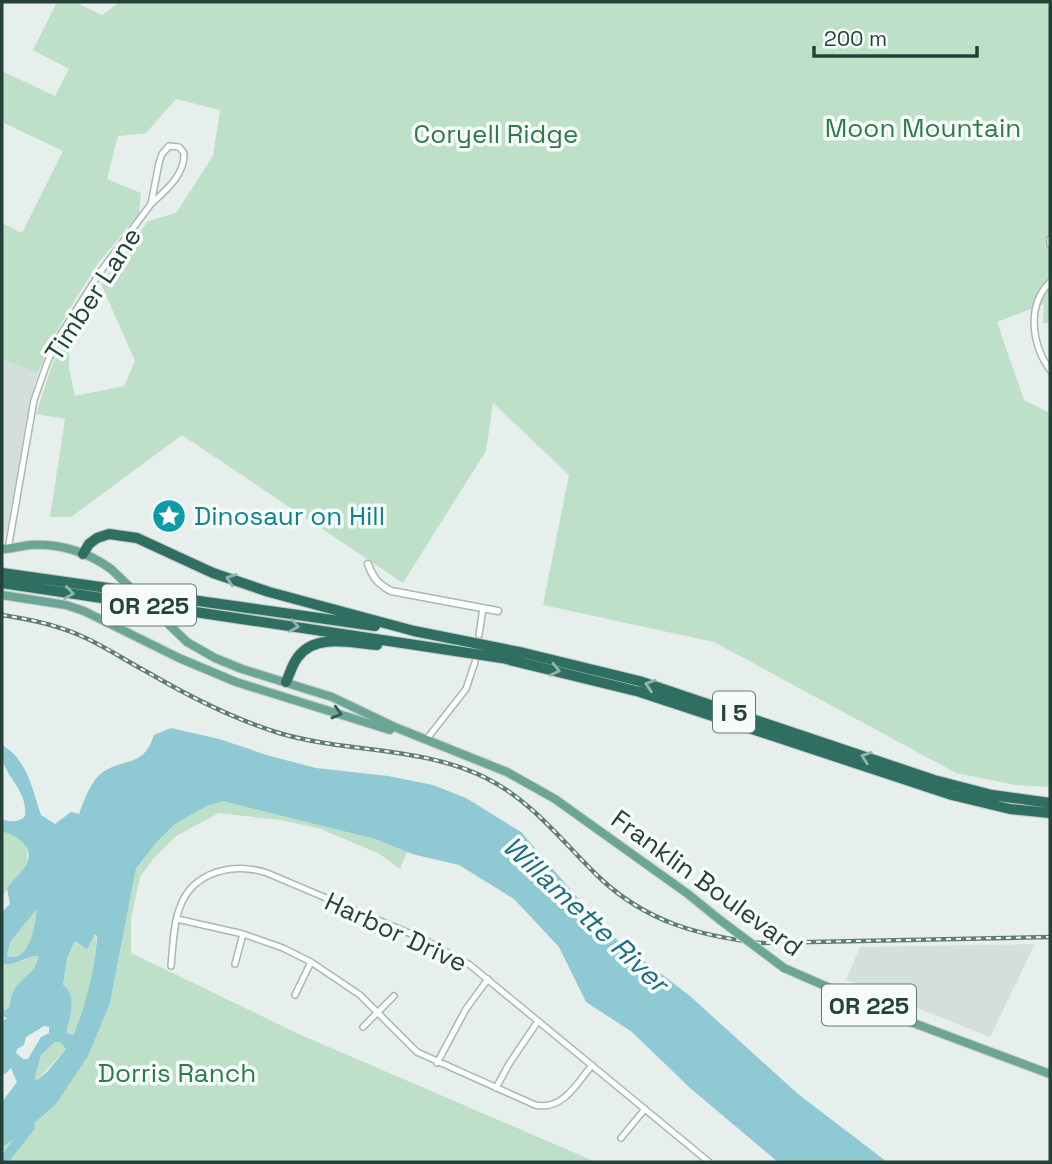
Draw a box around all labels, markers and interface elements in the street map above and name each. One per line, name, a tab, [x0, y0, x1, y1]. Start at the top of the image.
scale bar	[814, 14, 977, 58]
text: 200 m	[824, 25, 887, 52]
park label: Moon Mountain	[825, 111, 1021, 145]
park label: Coryell Ridge	[414, 117, 578, 151]
street label: Timber Lane	[37, 221, 149, 367]
place icon: Dinosaur on Hill	[150, 497, 188, 535]
place label: Dinosaur on Hill	[194, 499, 385, 533]
one-way arrow	[225, 573, 237, 587]
road number: OR 225	[102, 584, 196, 626]
one-way arrow	[63, 585, 75, 600]
one-way arrow	[288, 618, 300, 633]
one-way arrow	[549, 662, 561, 676]
one-way arrow	[644, 678, 656, 693]
road number: I 5	[713, 692, 755, 732]
one-way arrow	[331, 705, 343, 720]
one-way arrow	[860, 751, 872, 765]
street label: Franklin Boulevard	[605, 802, 809, 964]
water label: Willamette River	[496, 828, 679, 1002]
street label: Harbor Drive	[319, 884, 473, 980]
road number: OR 225	[822, 985, 916, 1026]
park label: Dorris Ranch	[98, 1056, 256, 1090]

